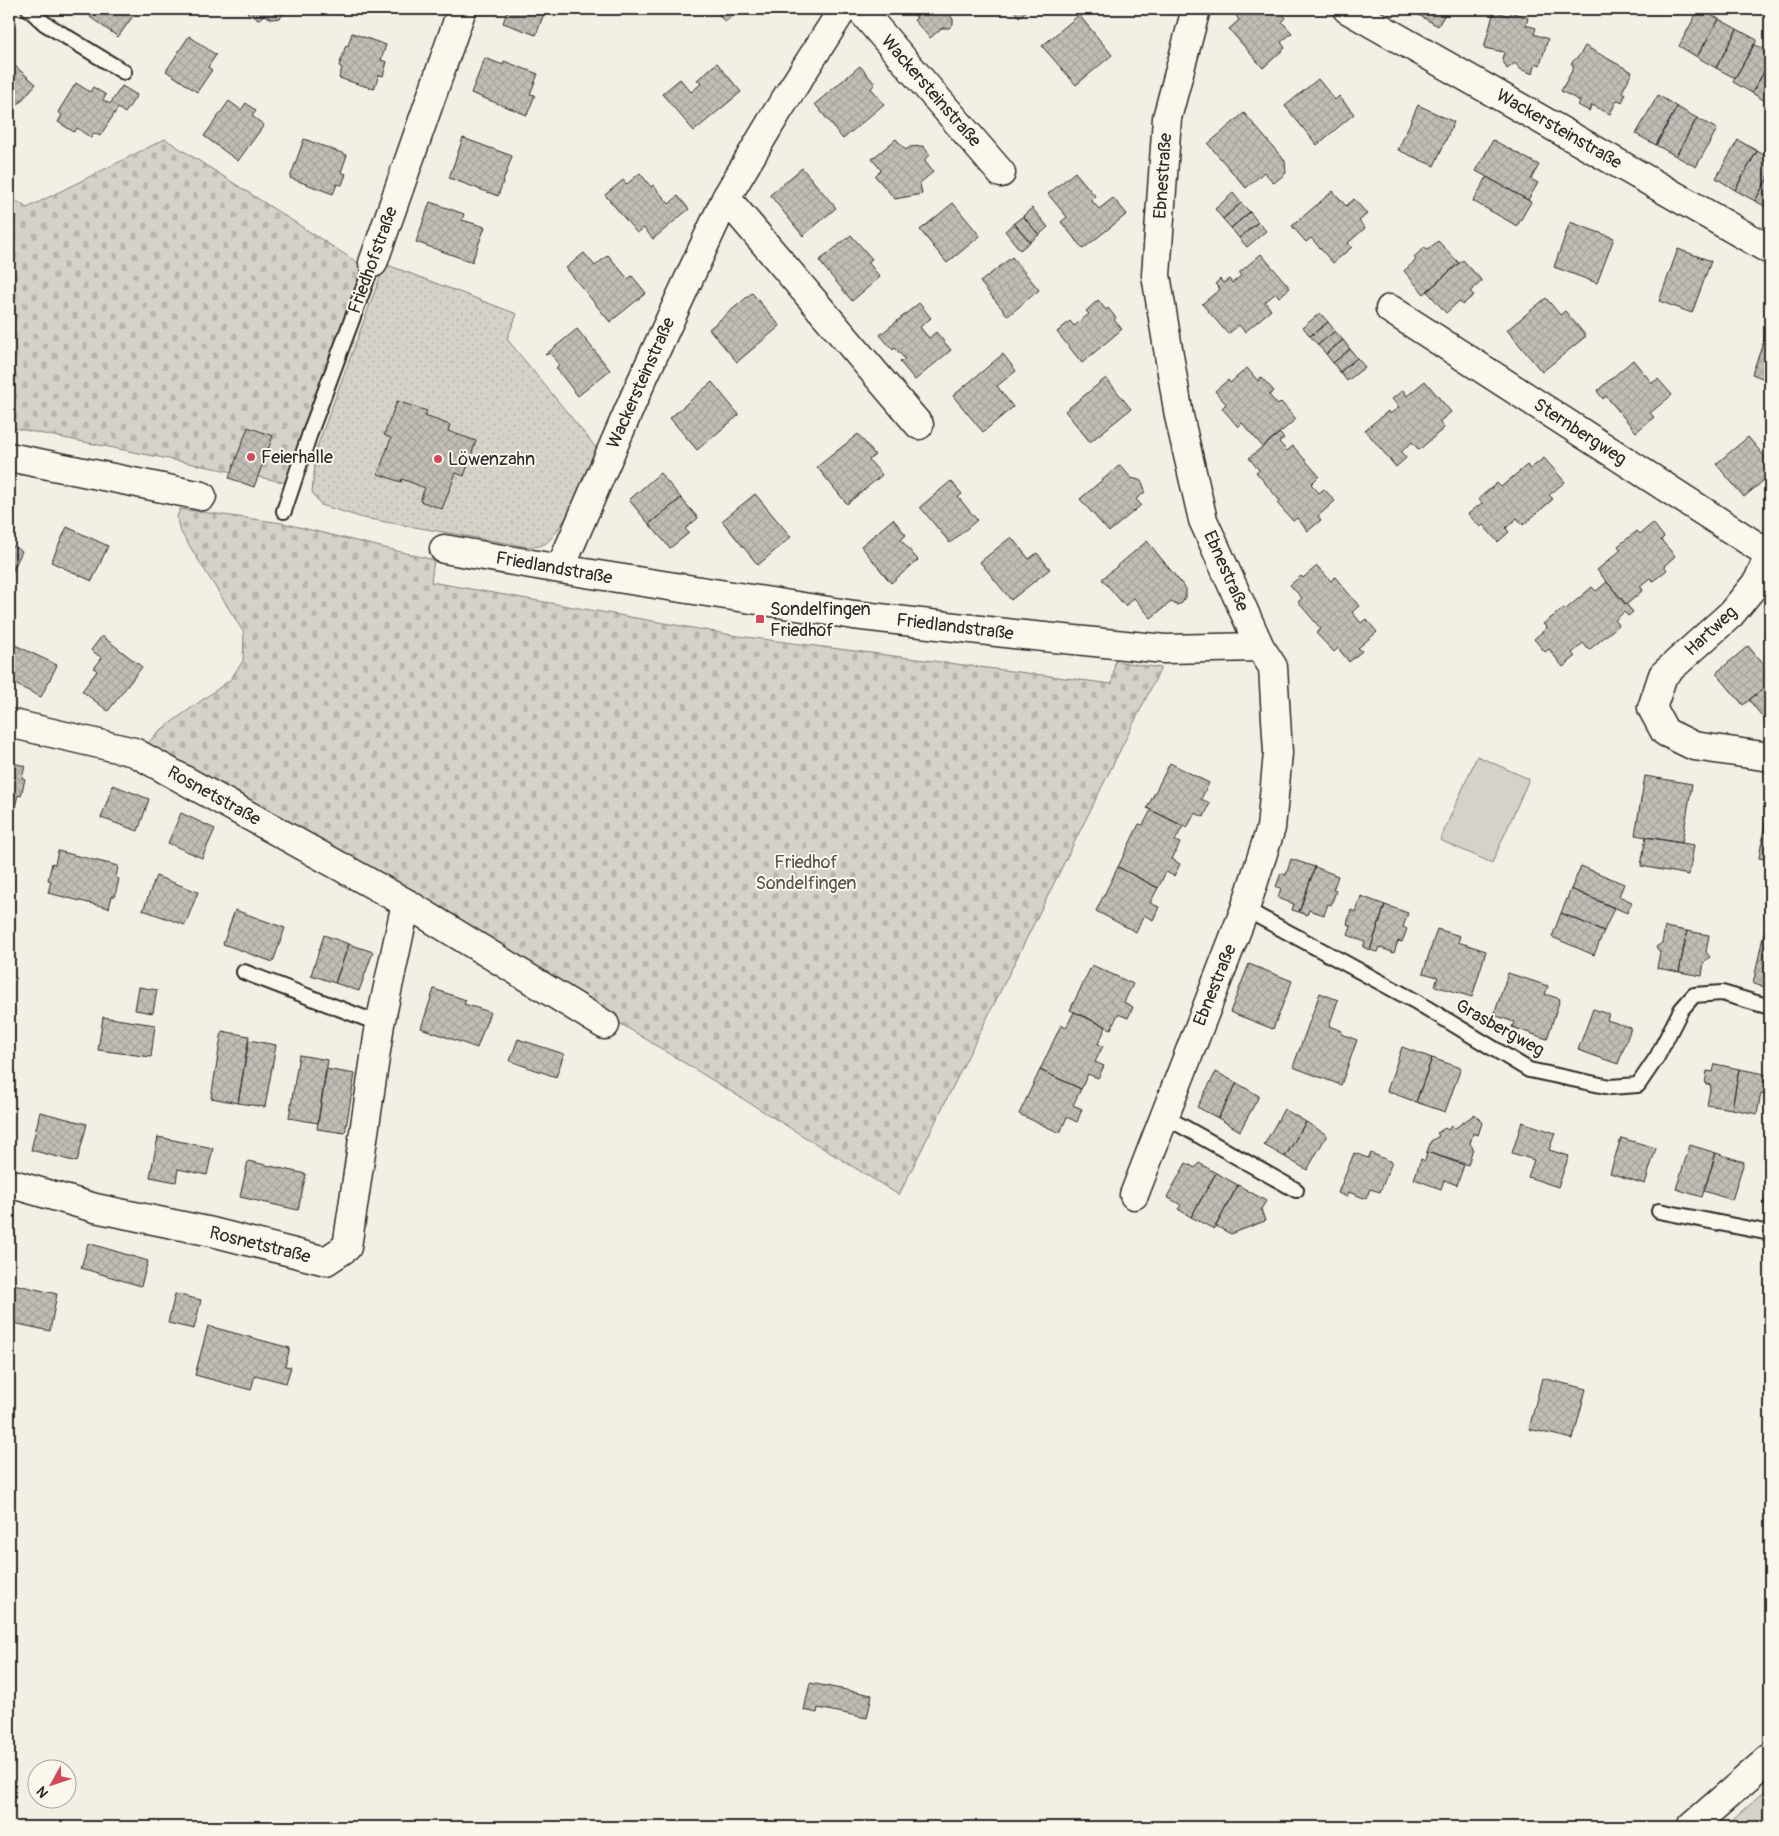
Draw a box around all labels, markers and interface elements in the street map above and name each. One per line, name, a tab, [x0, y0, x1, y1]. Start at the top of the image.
street label: Wackersteinstraße	[876, 30, 986, 152]
street label: Wackersteinstraße	[1492, 84, 1626, 174]
street label: Ebnestraße	[1149, 132, 1177, 220]
street label: Friedhofstraße	[343, 203, 403, 317]
street label: Wackersteinstraße	[602, 314, 680, 452]
street label: Sternbergweg	[1529, 393, 1631, 471]
place label: Feierhalle	[261, 446, 333, 469]
place label: Löwenzahn	[448, 448, 535, 471]
marker: Feierhalle	[245, 451, 257, 463]
marker: Löwenzahn	[432, 453, 444, 465]
street label: Ebnestraße	[1198, 527, 1254, 615]
street label: Friedlandstraße	[494, 546, 614, 590]
place label: Sondelfingen Friedhof	[770, 598, 871, 642]
street label: Hartweg	[1680, 601, 1742, 661]
street label: Friedlandstraße	[895, 608, 1015, 646]
marker: Sondelfingen Friedhof	[754, 613, 766, 625]
street label: Rosnetstraße	[163, 761, 265, 831]
park label: Friedhof Sondelfingen	[756, 851, 856, 895]
street label: Ebnestraße	[1188, 941, 1242, 1029]
street label: Grasbergweg	[1452, 994, 1548, 1062]
street label: Rosnetstraße	[207, 1221, 313, 1269]
north arrow	[28, 1758, 78, 1808]
text: N	[33, 1783, 52, 1801]

